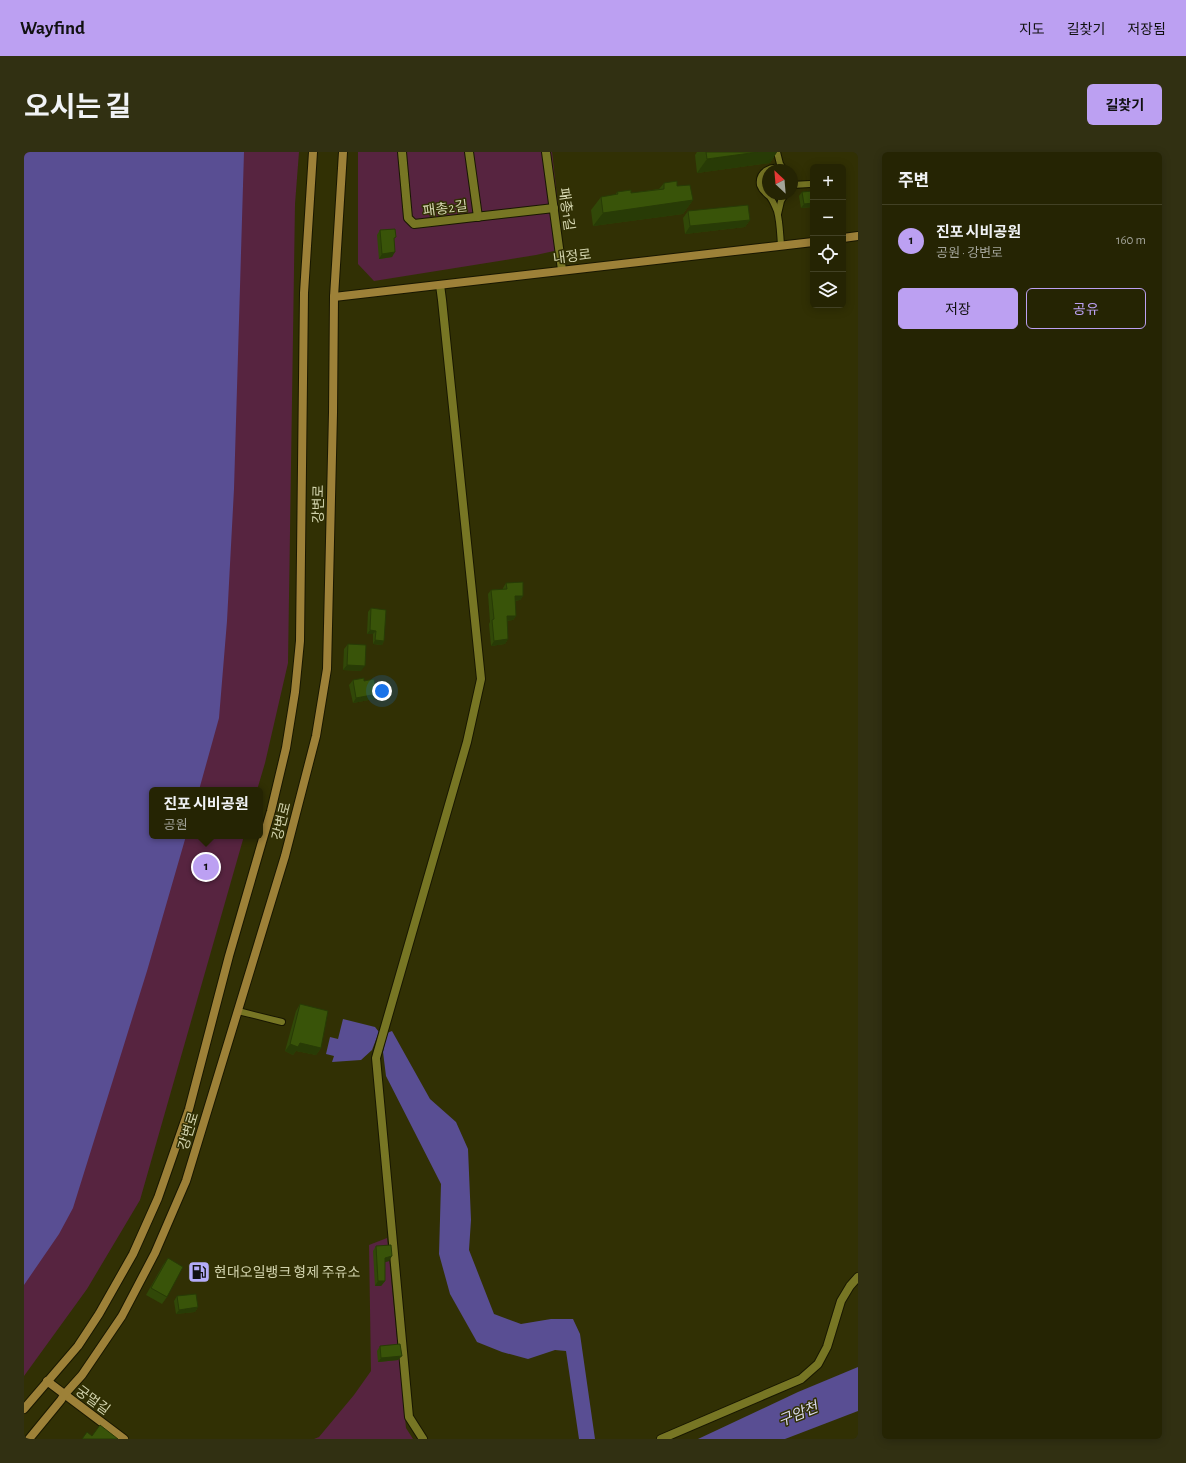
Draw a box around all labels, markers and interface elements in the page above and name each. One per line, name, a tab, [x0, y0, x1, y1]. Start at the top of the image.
text: Wayfind	[20, 19, 85, 38]
text: 지도	[1019, 23, 1045, 37]
text: 길찾기	[1067, 23, 1105, 37]
text: 저장됨	[1127, 23, 1166, 37]
button: 길찾기	[1087, 84, 1162, 125]
text: 오시는 길	[24, 94, 131, 122]
north arrow	[762, 164, 798, 200]
map controls	[810, 164, 846, 308]
button: +	[810, 164, 846, 200]
text: 주변	[898, 172, 929, 189]
street label: 패총1길	[556, 187, 577, 232]
street label: 패총2길	[422, 198, 468, 219]
button: −	[810, 200, 846, 236]
text: 진포 시비공원	[936, 225, 1021, 240]
text: 1	[909, 234, 913, 247]
text: 160 m	[1116, 234, 1146, 247]
button: locate	[810, 236, 846, 272]
street label: 내정로	[552, 247, 592, 266]
text: 공원 · 강변로	[936, 247, 1003, 260]
button: layers	[810, 272, 846, 308]
button: 저장	[898, 288, 1018, 329]
button: 공유	[1026, 288, 1146, 329]
street label: 강변로	[311, 484, 326, 523]
your location	[372, 681, 392, 701]
popup	[149, 787, 263, 839]
text: 진포 시비공원	[163, 797, 249, 812]
street label: 강변로	[270, 800, 293, 842]
text: 공원	[163, 819, 187, 832]
pin: 1	[193, 852, 219, 882]
street label: 강변로	[176, 1110, 201, 1152]
fuel station icon: 현대오일뱅크 형제 주유소	[186, 1259, 212, 1285]
place label: 현대오일뱅크 형제 주유소	[214, 1264, 360, 1280]
street label: 궁멀길	[73, 1383, 113, 1418]
water label: 구암천	[776, 1398, 822, 1429]

